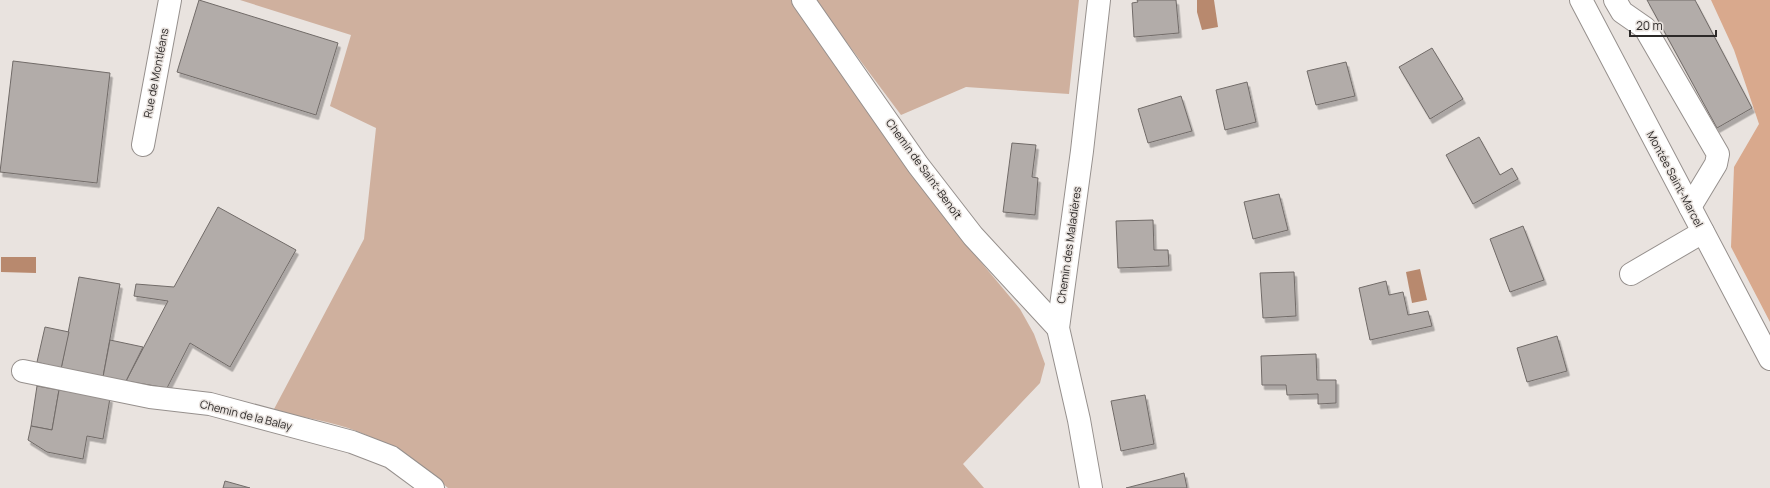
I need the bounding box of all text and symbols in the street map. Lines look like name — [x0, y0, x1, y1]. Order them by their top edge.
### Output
scale bar — [1630, 12, 1716, 38]
text: 20 m — [1636, 17, 1663, 34]
street label: Rue de Montléans — [139, 26, 172, 119]
street label: Chemin de Saint-Benoît — [883, 116, 966, 222]
street label: Montée Saint-Marcel — [1644, 128, 1707, 229]
street label: Chemin des Maladières — [1053, 185, 1084, 304]
street label: Chemin de la Balay — [199, 396, 294, 433]

